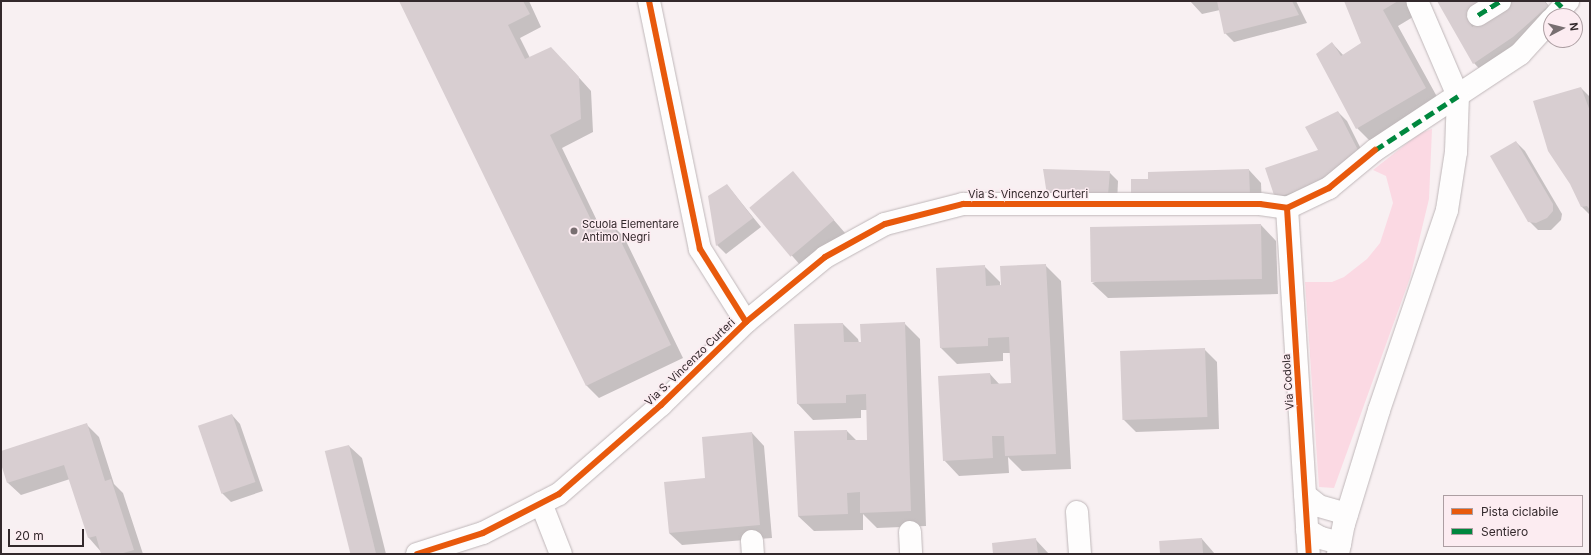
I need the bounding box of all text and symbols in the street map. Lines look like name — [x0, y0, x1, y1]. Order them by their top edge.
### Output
north arrow — [1543, 8, 1583, 48]
text: N — [1566, 22, 1581, 32]
street label: Via S. Vincenzo Curteri — [968, 187, 1088, 201]
place label: Scuola Elementare Antimo Negri — [582, 218, 679, 244]
marker: Scuola Elementare Antimo Negri — [569, 226, 579, 236]
street label: Via S. Vincenzo Curteri — [642, 316, 738, 408]
street label: Via Codola — [1279, 353, 1297, 411]
legend — [1443, 495, 1583, 547]
text: Pista ciclabile — [1481, 504, 1558, 519]
scale bar — [10, 521, 86, 547]
text: Sentiero — [1481, 524, 1528, 539]
text: 20 m — [15, 528, 44, 543]

